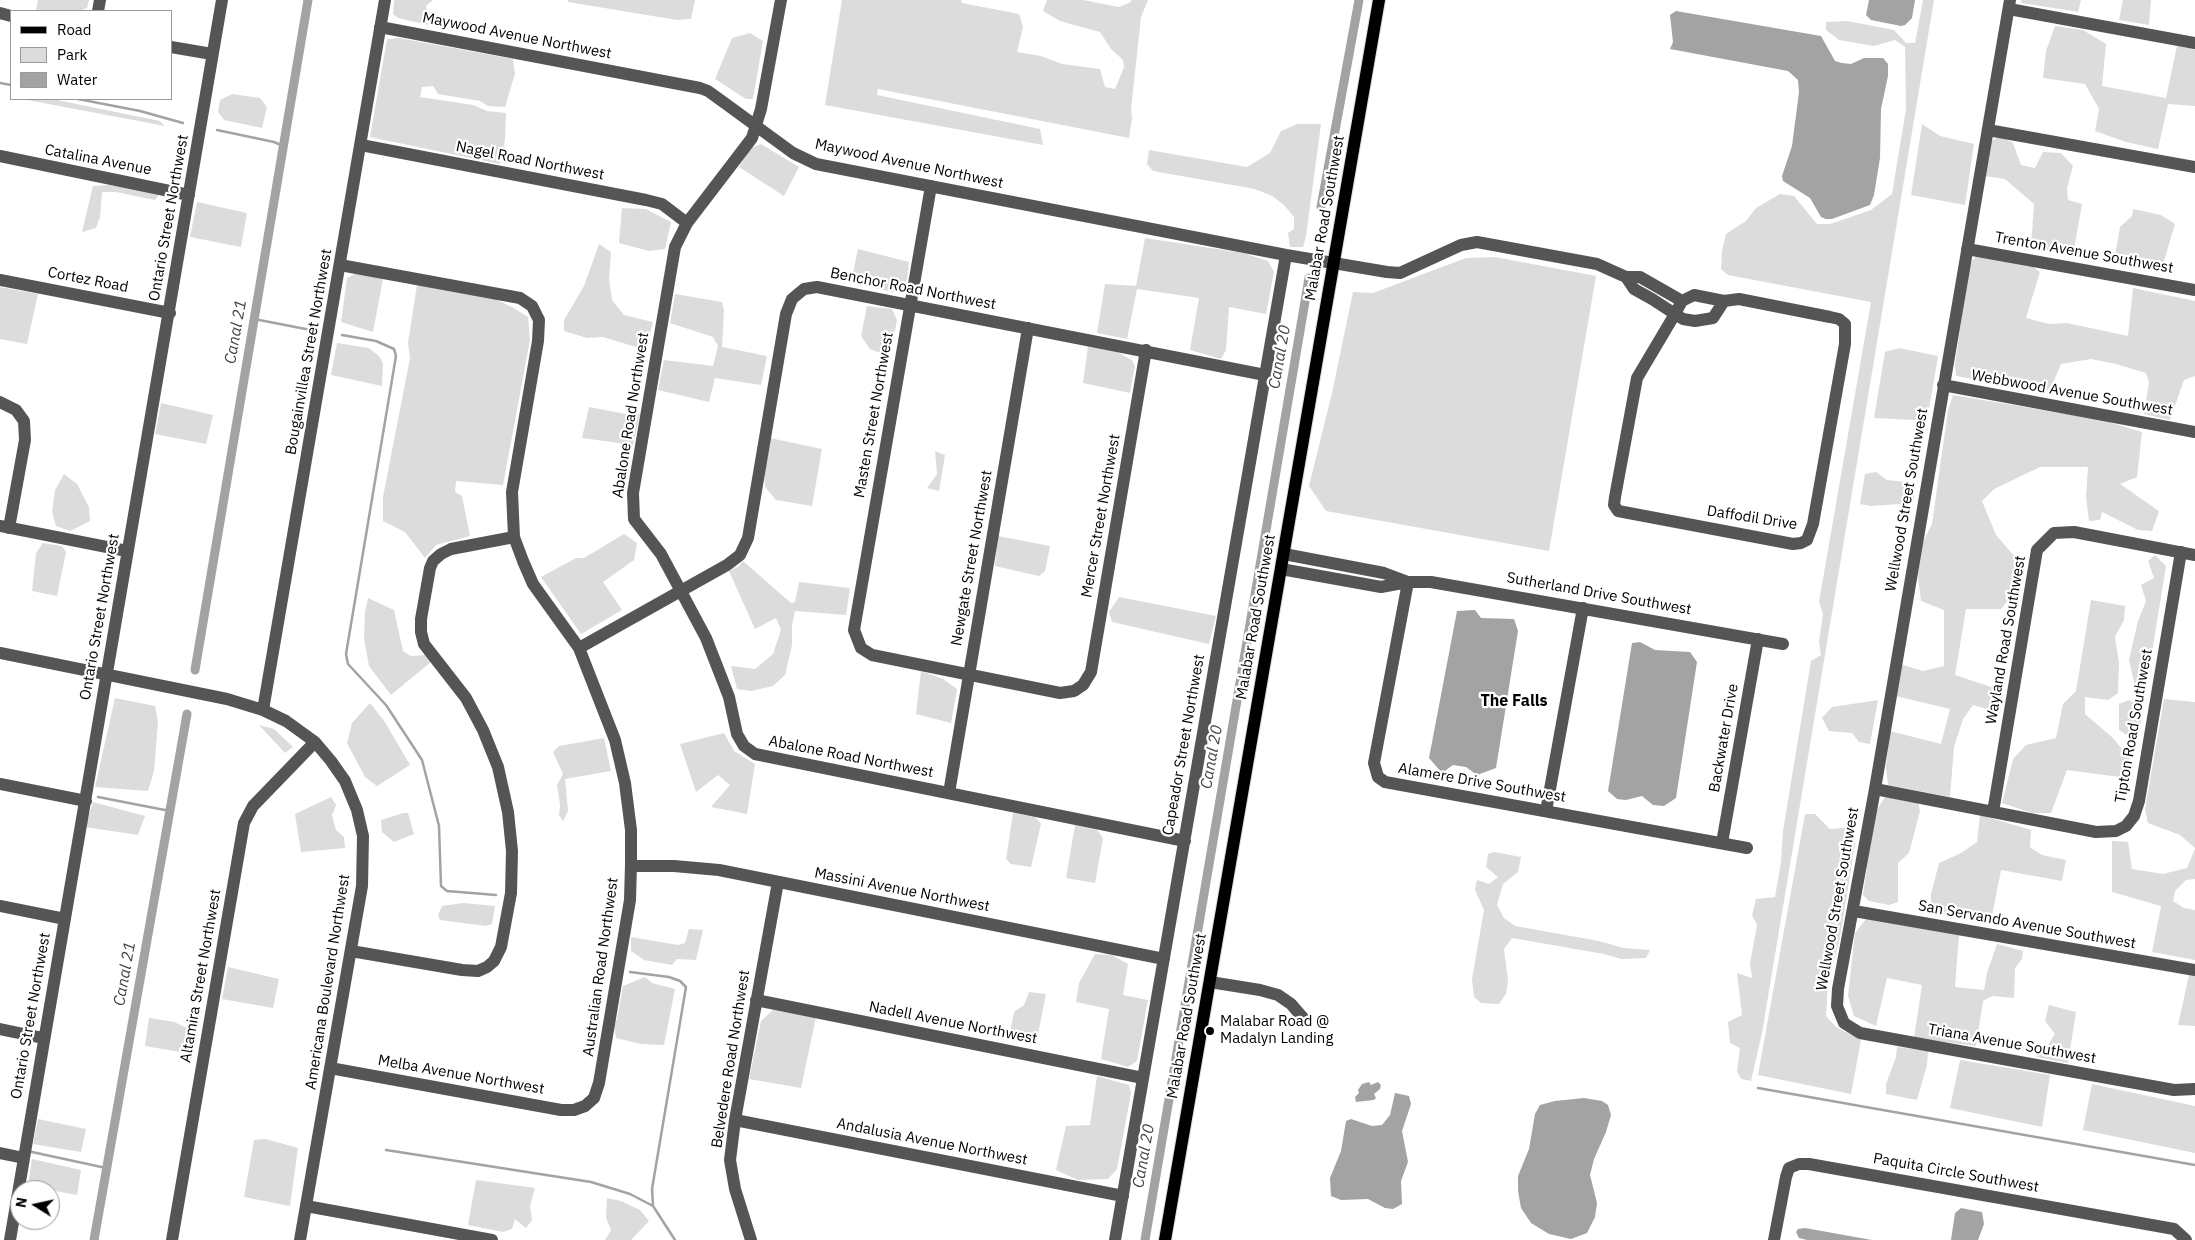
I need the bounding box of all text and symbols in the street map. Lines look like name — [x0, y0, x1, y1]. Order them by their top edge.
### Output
street label: Maywood Avenue Northwest — [421, 9, 613, 63]
legend — [10, 10, 172, 100]
text: Road — [57, 20, 92, 39]
text: Park — [57, 45, 87, 64]
text: Water — [57, 70, 97, 89]
street label: Ontario Street Northwest — [145, 133, 193, 303]
street label: Malabar Road Southwest — [1302, 134, 1348, 302]
street label: Maywood Avenue Northwest — [813, 135, 1005, 193]
street label: Nagel Road Northwest — [454, 138, 606, 184]
street label: Catalina Avenue — [43, 141, 153, 179]
street label: Trenton Avenue Southwest — [1993, 228, 2175, 278]
street label: Bougainvillea Street Northwest — [282, 248, 336, 456]
street label: Cortez Road — [46, 263, 130, 297]
street label: Benchor Road Northwest — [829, 264, 997, 314]
water label: Canal 21 — [221, 299, 251, 365]
water label: Canal 20 — [1265, 324, 1295, 390]
street label: Abalone Road Northwest — [609, 331, 653, 499]
street label: Masten Street Northwest — [851, 331, 897, 499]
street label: Webbwood Avenue Southwest — [1970, 366, 2174, 420]
street label: Wellwood Street Southwest — [1882, 407, 1932, 593]
street label: Mercer Street Northwest — [1078, 433, 1124, 599]
street label: Newgate Street Northwest — [948, 469, 996, 647]
street label: Daffodil Drive — [1706, 502, 1798, 534]
street label: Ontario Street Northwest — [76, 532, 124, 702]
street label: Malabar Road Southwest — [1233, 533, 1279, 701]
street label: Wayland Road Southwest — [1982, 554, 2030, 726]
street label: Sutherland Drive Southwest — [1505, 569, 1693, 619]
street label: Tipton Road Southwest — [2112, 648, 2156, 804]
street label: Capeador Street Northwest — [1159, 653, 1209, 837]
street label: Backwater Drive — [1706, 682, 1742, 794]
district label: The Falls — [1480, 691, 1548, 711]
water label: Canal 20 — [1197, 724, 1227, 790]
street label: Abalone Road Northwest — [767, 732, 935, 782]
street label: Alamere Drive Southwest — [1397, 759, 1567, 807]
street label: Wellwood Street Southwest — [1813, 806, 1863, 992]
street label: Massini Avenue Northwest — [813, 864, 991, 916]
street label: Americana Boulevard Northwest — [302, 873, 354, 1091]
street label: Australian Road Northwest — [580, 876, 622, 1058]
street label: Altamira Street Northwest — [177, 888, 225, 1064]
street label: San Servando Avenue Southwest — [1917, 897, 2137, 953]
street label: Ontario Street Northwest — [7, 931, 55, 1101]
street label: Malabar Road Southwest — [1164, 932, 1210, 1100]
water label: Canal 21 — [110, 941, 140, 1007]
street label: Belvedere Road Northwest — [708, 969, 754, 1149]
street label: Nadell Avenue Northwest — [867, 998, 1039, 1048]
place label: Malabar Road @ Madalyn Landing — [1220, 1013, 1333, 1048]
street label: Triana Avenue Southwest — [1927, 1020, 2097, 1068]
marker: Malabar Road @ Madalyn Landing — [1204, 1025, 1216, 1037]
street label: Melba Avenue Northwest — [376, 1051, 546, 1099]
street label: Andalusia Avenue Northwest — [835, 1115, 1029, 1169]
water label: Canal 20 — [1129, 1123, 1159, 1189]
street label: Paquita Circle Southwest — [1872, 1150, 2040, 1196]
north arrow — [10, 1180, 60, 1230]
text: N — [11, 1196, 31, 1209]

